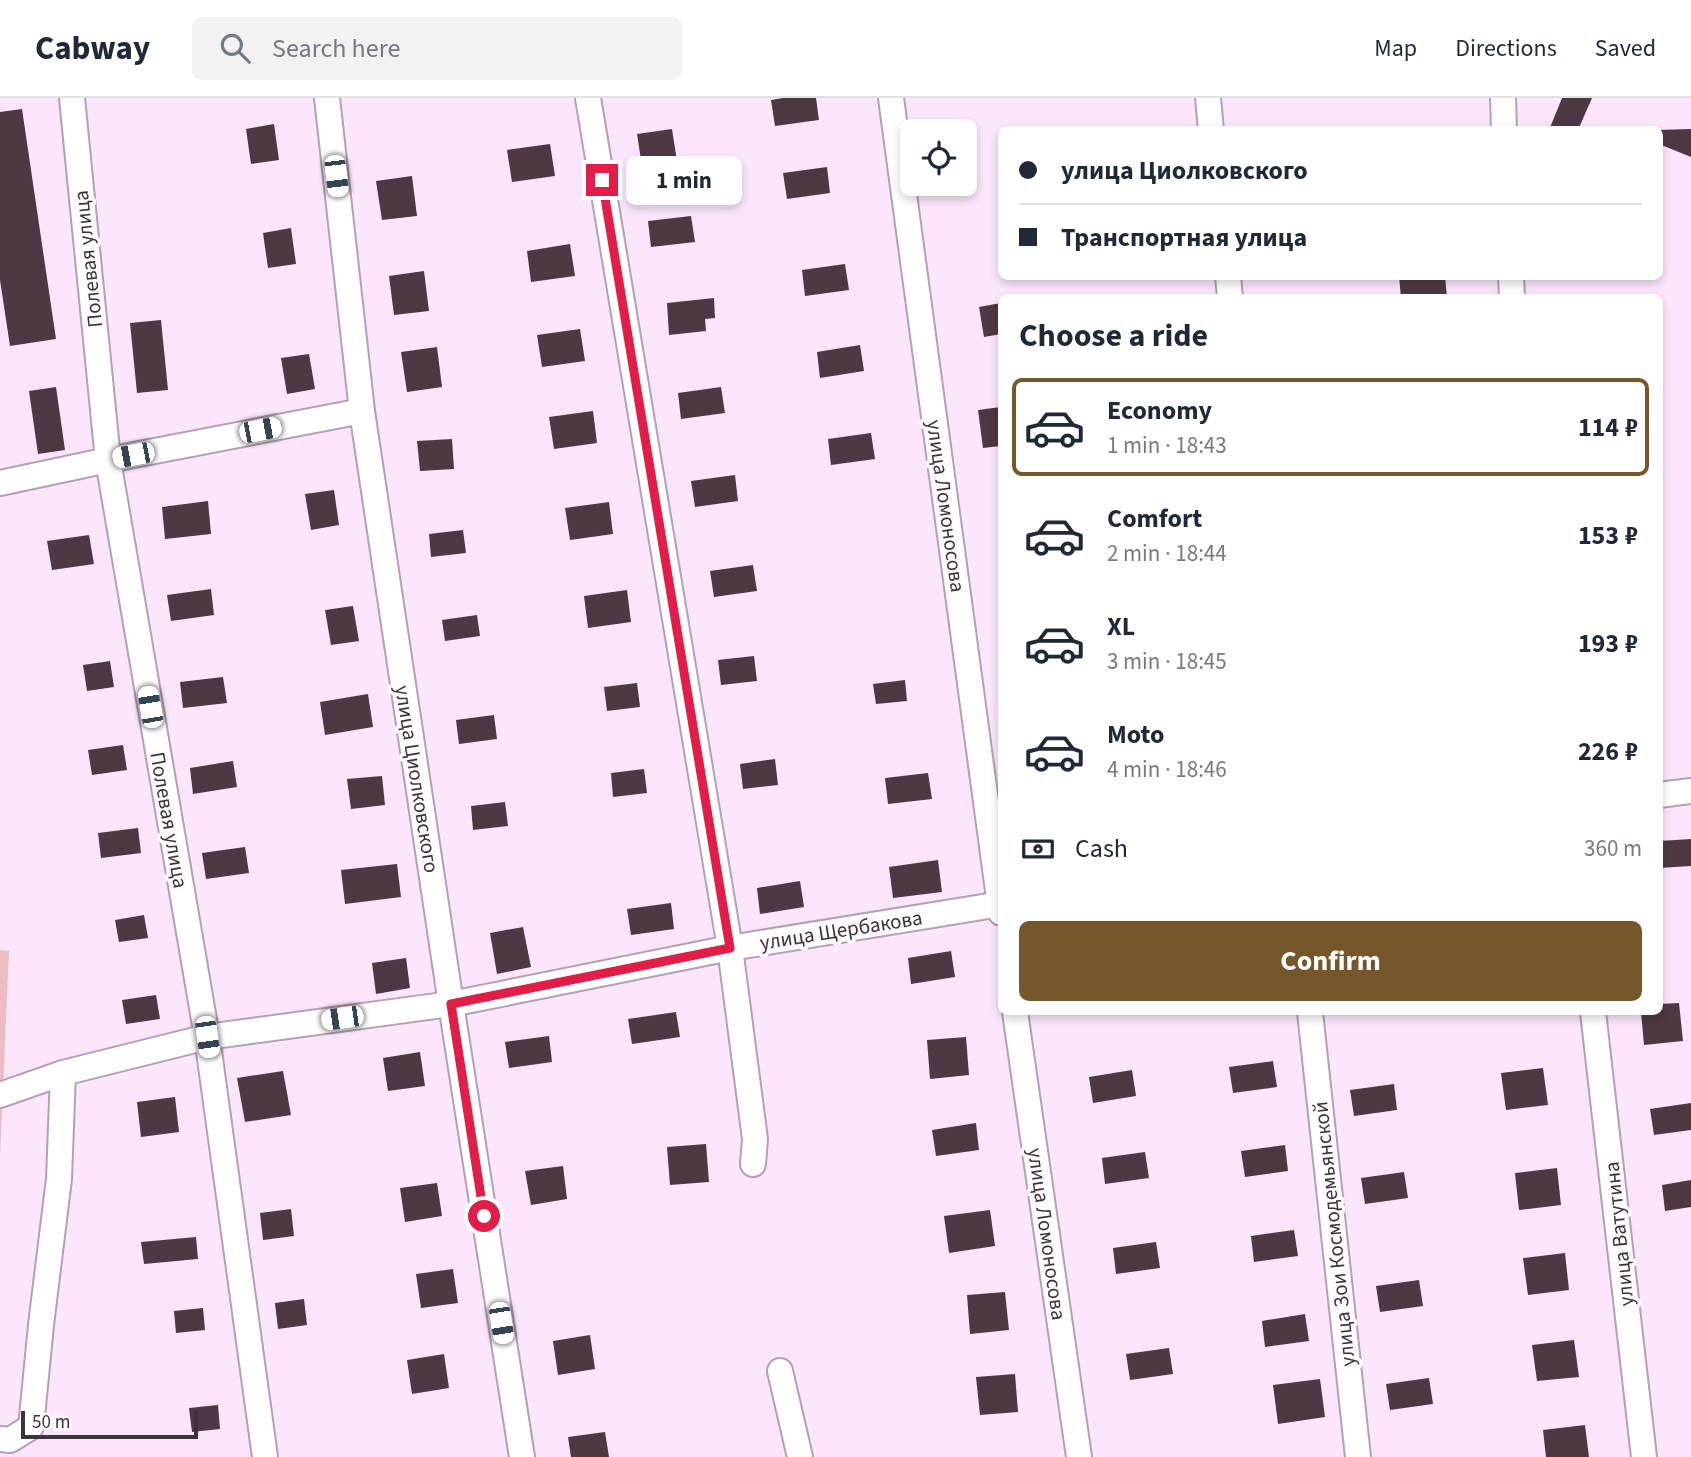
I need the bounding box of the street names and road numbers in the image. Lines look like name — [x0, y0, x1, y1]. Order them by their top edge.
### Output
street label: Полевая улица — [66, 189, 110, 329]
street label: улица Ломоносова — [919, 418, 973, 594]
street label: улица Циолковского — [387, 683, 447, 875]
street label: Полевая улица — [142, 750, 196, 890]
street label: улица Щербакова — [757, 902, 925, 958]
street label: улица Зои Космодемьянской — [1305, 1100, 1363, 1368]
street label: улица Ломоносова — [1020, 1146, 1074, 1322]
street label: улица Ватутина — [1596, 1160, 1642, 1308]

